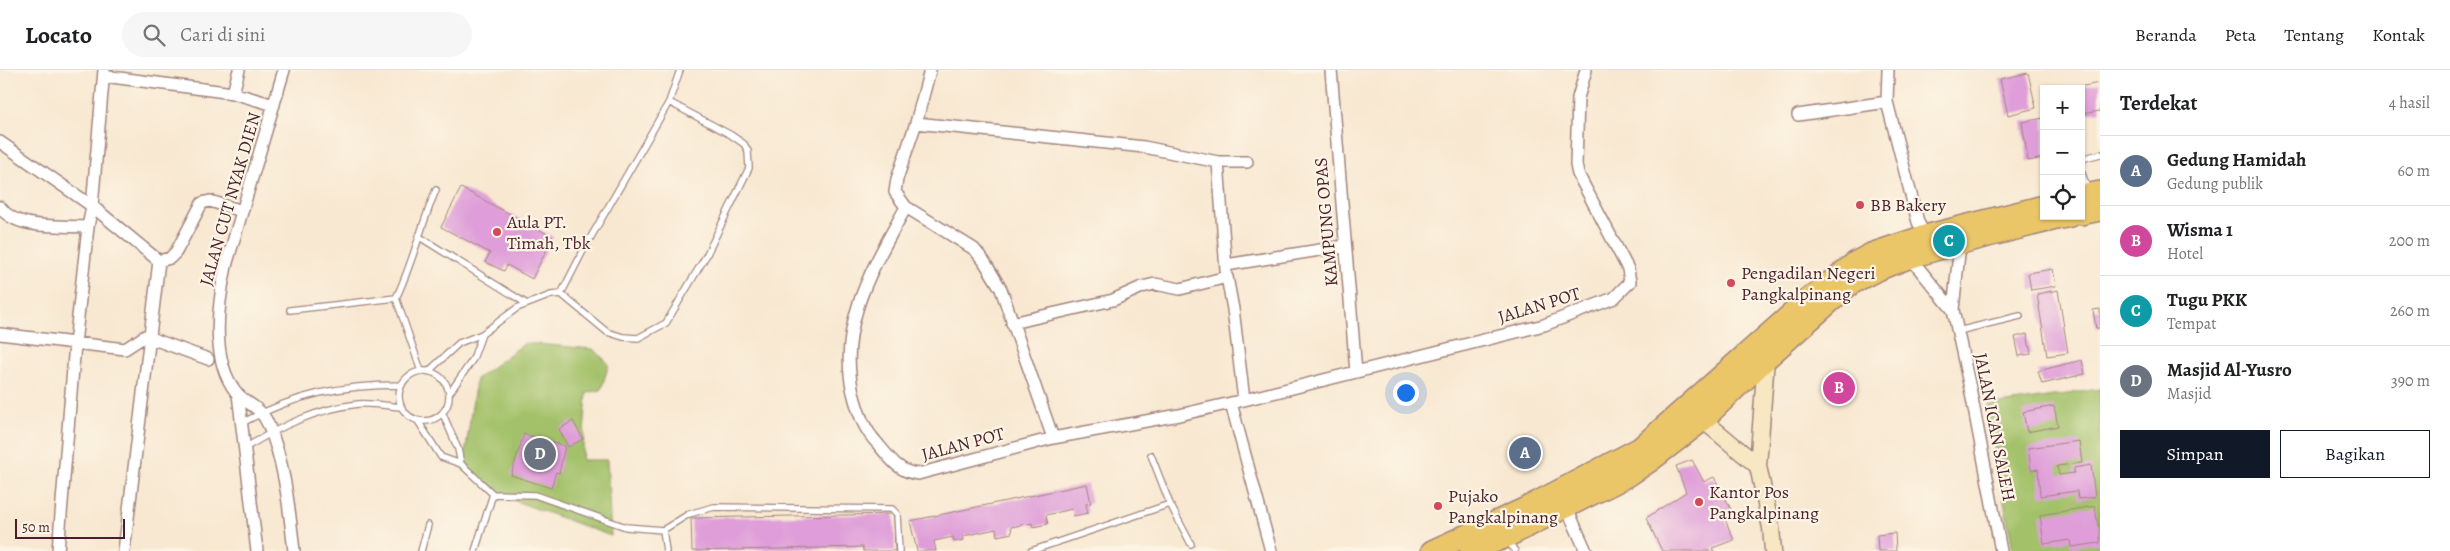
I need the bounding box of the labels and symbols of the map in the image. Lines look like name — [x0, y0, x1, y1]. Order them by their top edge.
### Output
street label: JALAN CUT NYAK DIEN — [194, 109, 266, 289]
street label: KAMPUNG OPAS — [1308, 156, 1344, 288]
place label: BB Bakery — [1870, 193, 1947, 217]
marker: BB Bakery — [1854, 199, 1866, 211]
place label: Aula PT. Timah, Tbk — [506, 210, 591, 255]
pin: C — [1933, 222, 1965, 260]
marker: Aula PT. Timah, Tbk — [491, 226, 503, 238]
place label: Pengadilan Negeri Pangkalpinang — [1741, 261, 1876, 306]
marker: Pengadilan Negeri Pangkalpinang — [1725, 277, 1737, 289]
street label: JALAN POT — [1495, 281, 1583, 329]
street label: JALAN ICAN SALEH — [1969, 351, 2021, 503]
pin: B — [1823, 369, 1855, 407]
your location — [1393, 380, 1419, 406]
street label: JALAN POT — [919, 421, 1007, 467]
pin: A — [1509, 434, 1541, 472]
pin: D — [524, 435, 556, 473]
place label: Kantor Pos Pangkalpinang — [1709, 480, 1819, 525]
place label: Pujako Pangkalpinang — [1448, 484, 1558, 529]
marker: Kantor Pos Pangkalpinang — [1693, 496, 1705, 508]
marker: Pujako Pangkalpinang — [1432, 500, 1444, 512]
scale bar — [15, 516, 125, 539]

